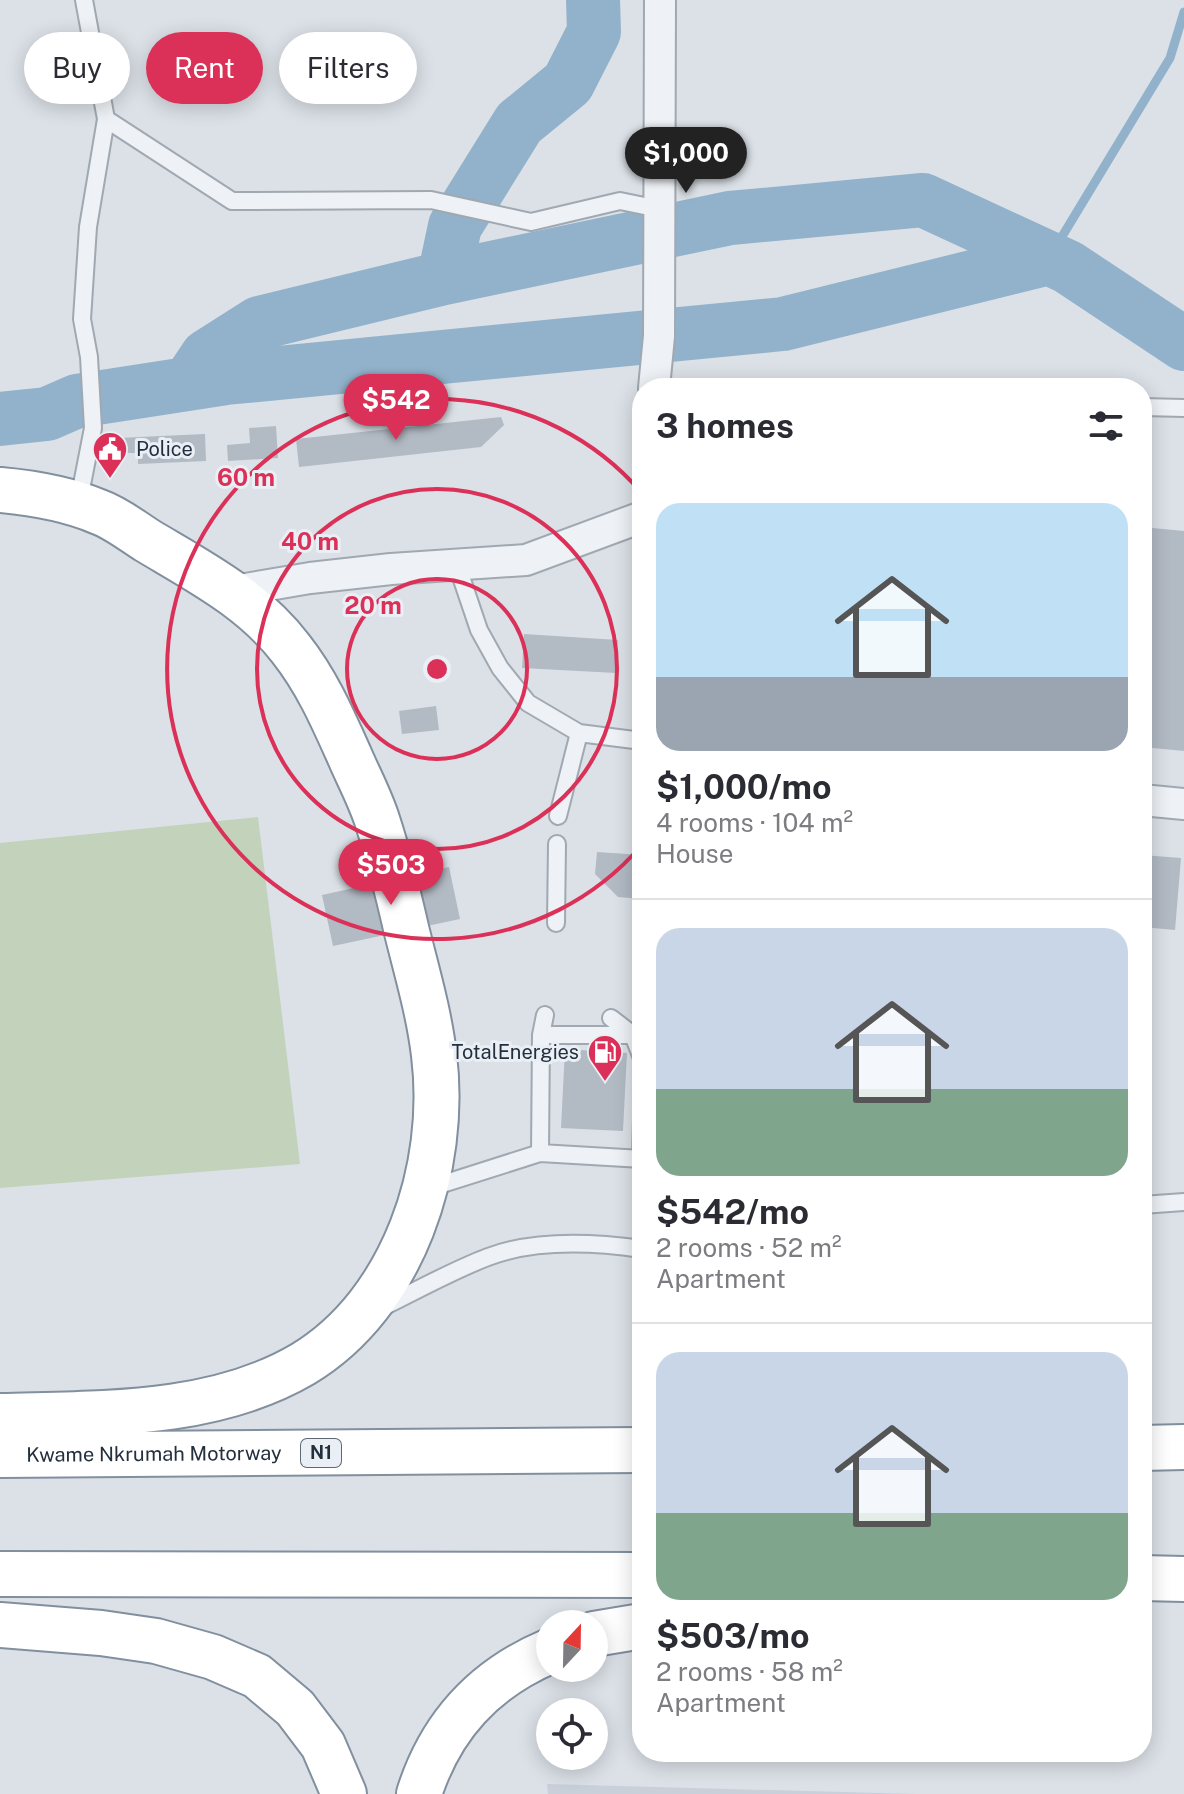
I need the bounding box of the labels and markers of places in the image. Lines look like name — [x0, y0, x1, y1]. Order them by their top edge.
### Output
pin: $1,000 — [621, 127, 751, 195]
pin: $542 — [349, 374, 443, 442]
public building icon: Police — [91, 430, 129, 480]
place label: Police — [136, 437, 193, 461]
centre of rings — [423, 655, 451, 683]
pin: $503 — [344, 839, 438, 907]
fuel station icon: TotalEnergies — [586, 1033, 624, 1083]
place label: TotalEnergies — [452, 1040, 579, 1064]

